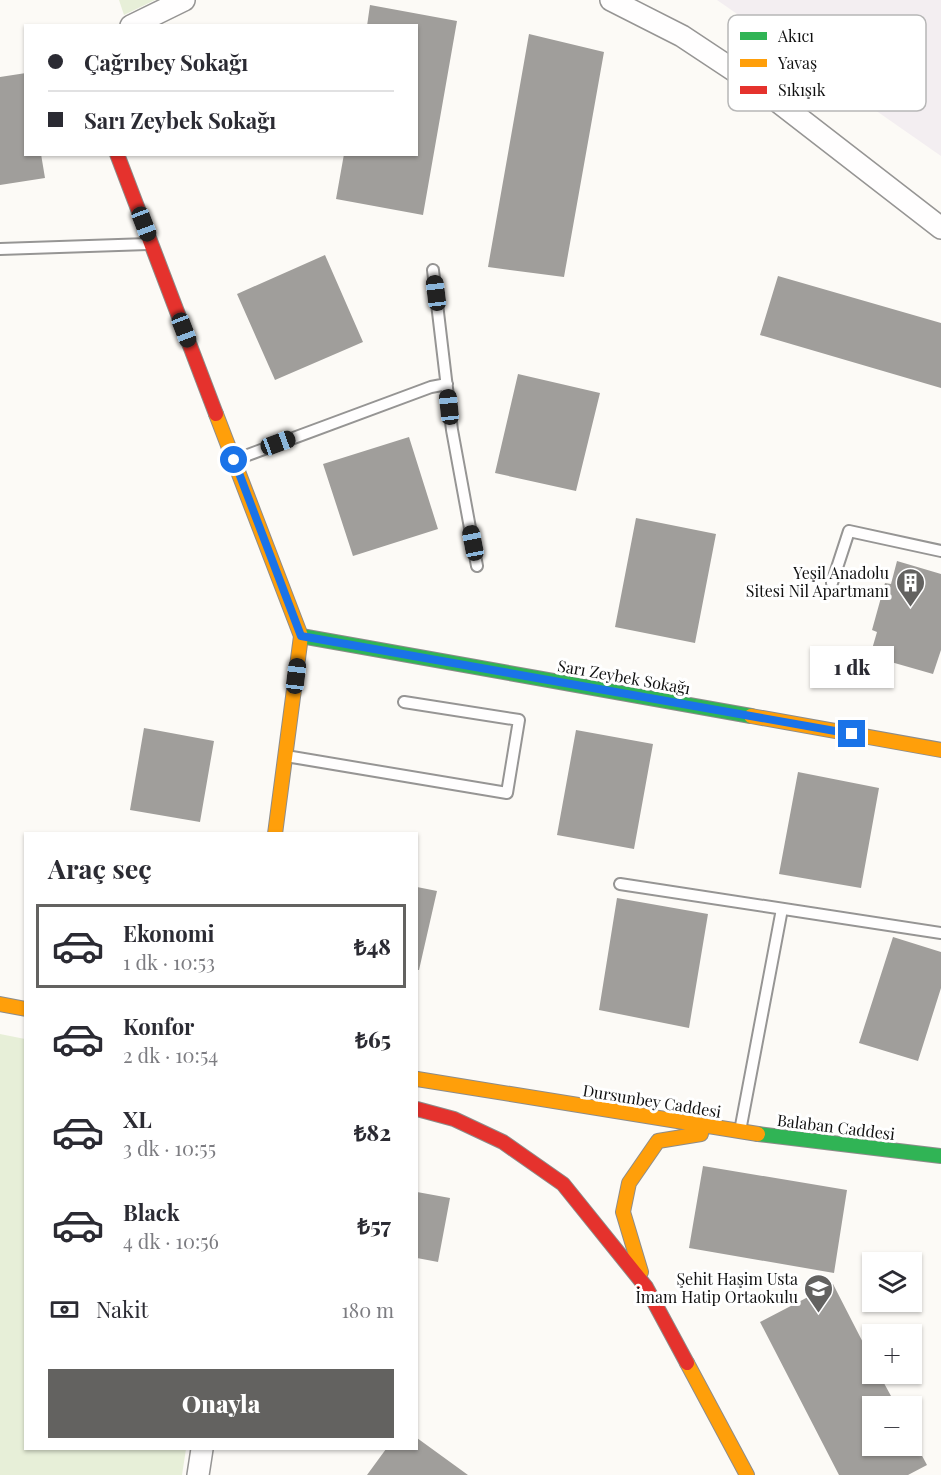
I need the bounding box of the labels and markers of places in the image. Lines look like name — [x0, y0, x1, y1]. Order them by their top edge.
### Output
place label: Yeşil Anadolu Sitesi Nil Apartmanı — [746, 562, 889, 601]
building icon: Yeşil Anadolu Sitesi Nil Apartmanı — [894, 566, 926, 608]
place label: Şehit Haşim Usta İmam Hatip Ortaokulu — [635, 1268, 798, 1307]
school or university icon: Şehit Haşim Usta İmam Hatip Ortaokulu — [803, 1272, 835, 1314]

